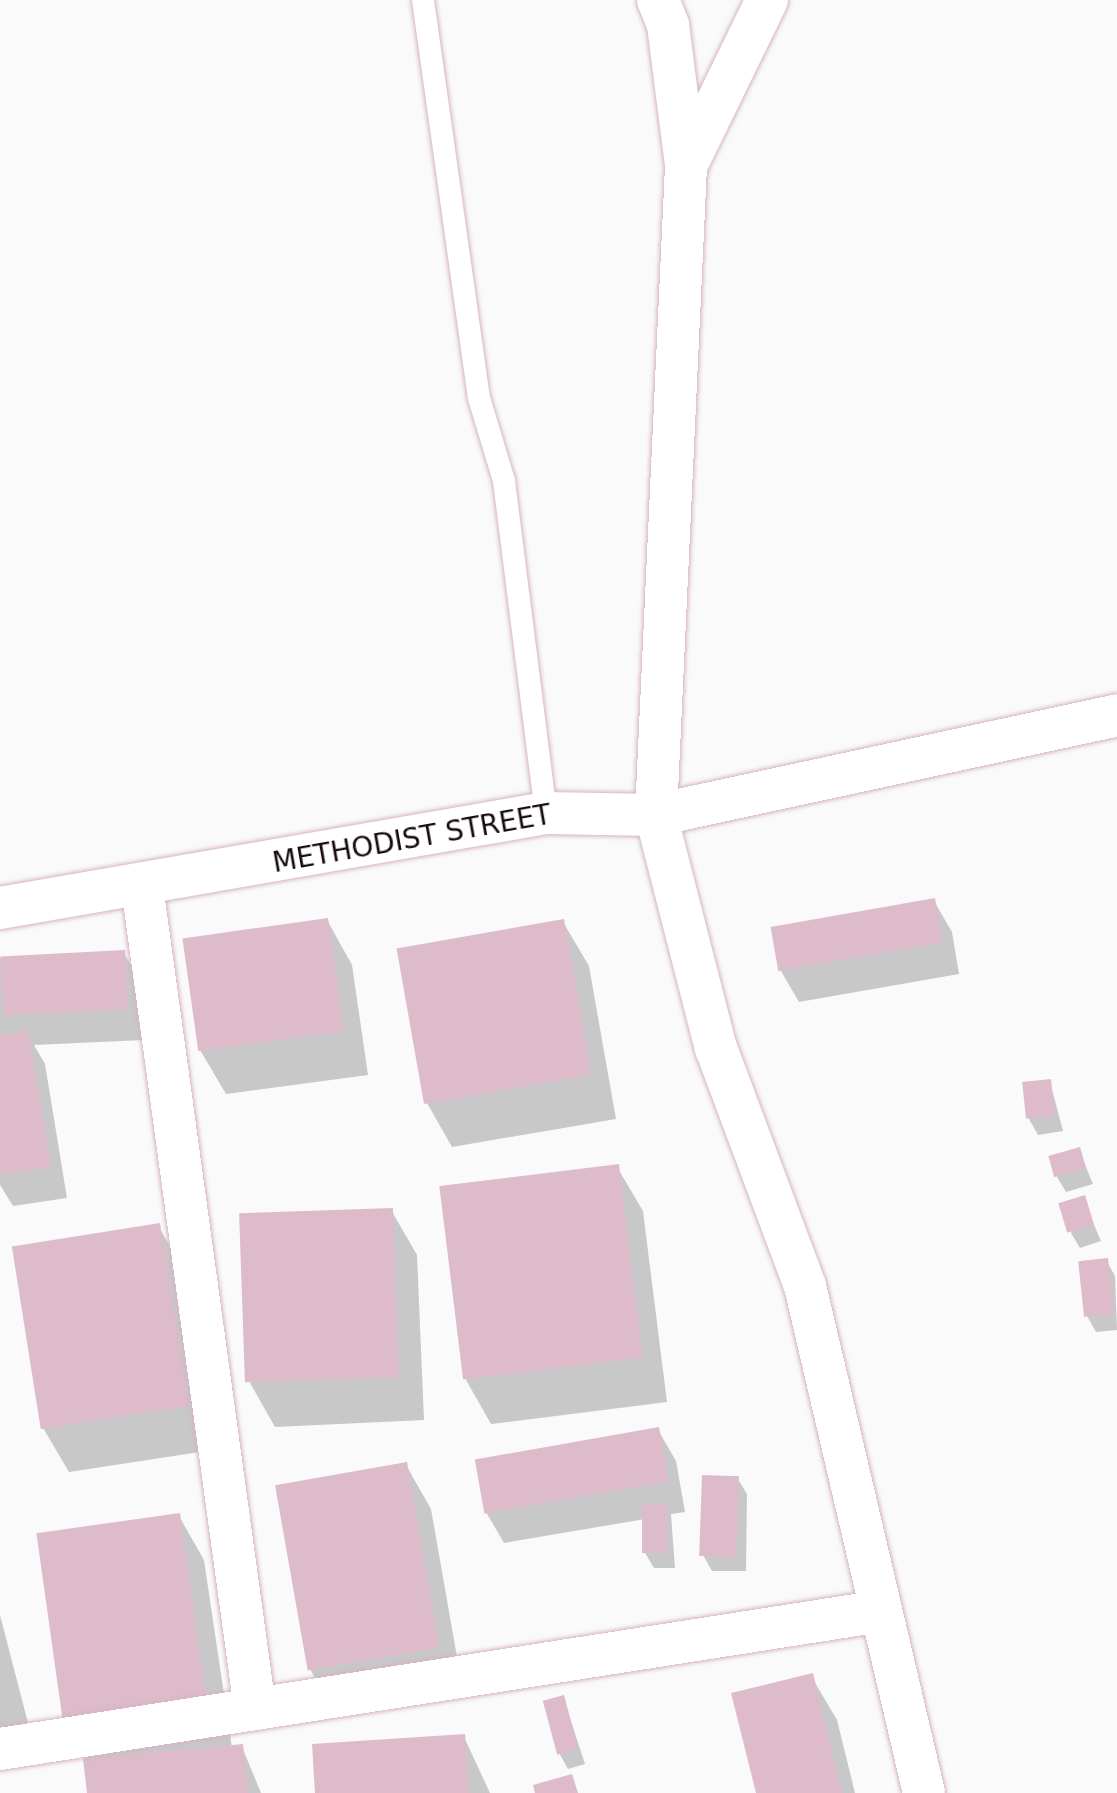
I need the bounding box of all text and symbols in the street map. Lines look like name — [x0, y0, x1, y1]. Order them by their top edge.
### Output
street label: METHODIST STREET — [270, 798, 554, 880]

